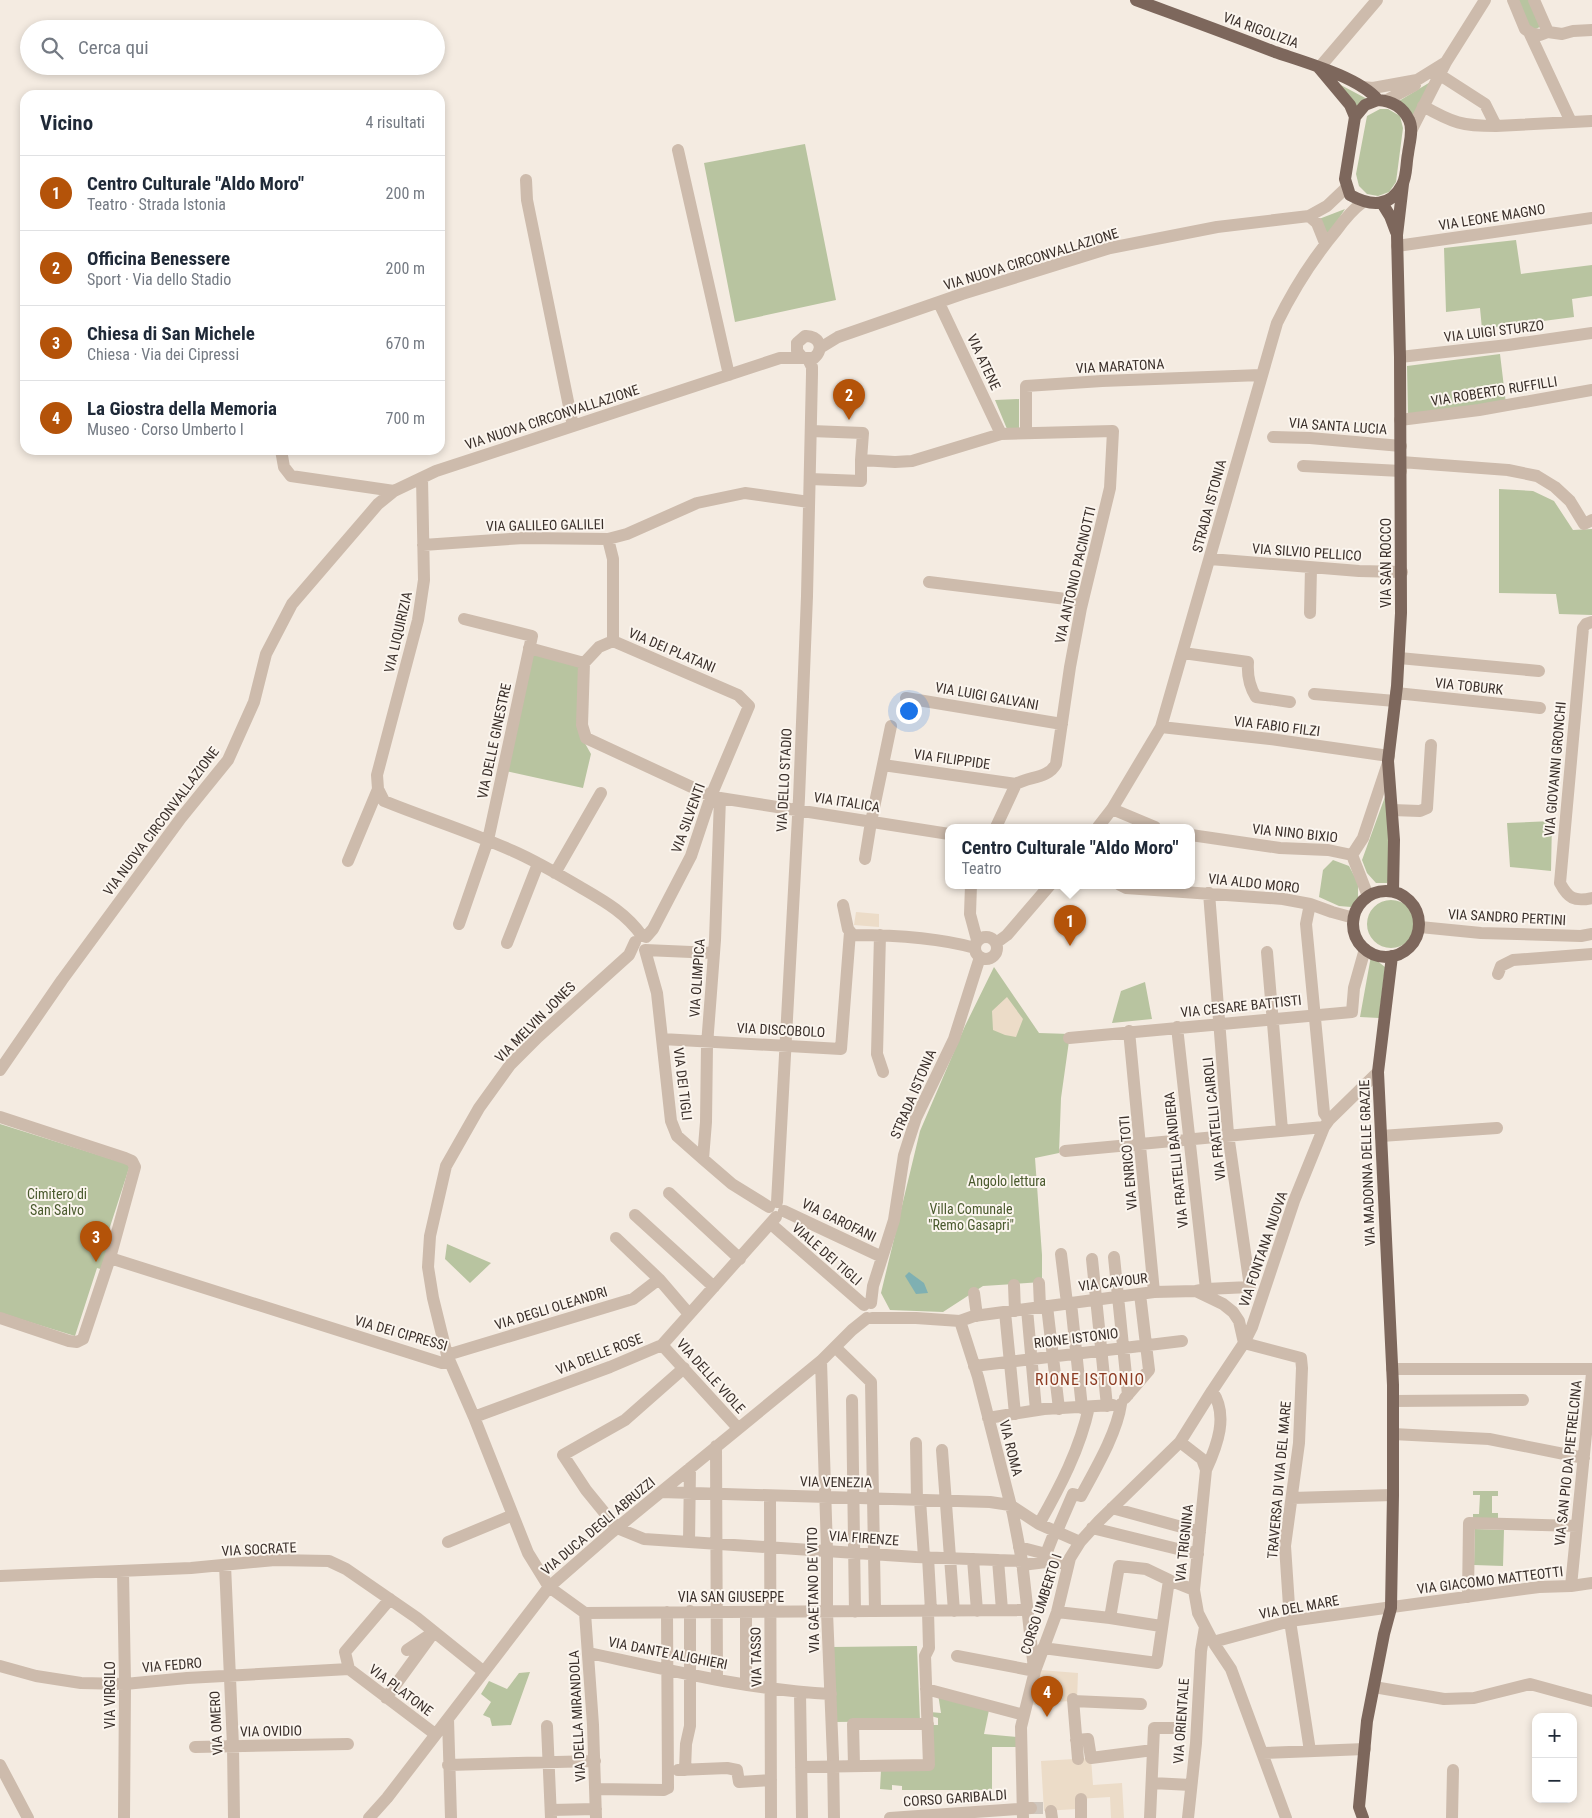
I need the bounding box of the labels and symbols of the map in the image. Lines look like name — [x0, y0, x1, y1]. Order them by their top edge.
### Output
street label: VIA RIGOLIZIA — [1221, 9, 1301, 51]
street label: VIA LEONE MAGNO — [1438, 201, 1546, 233]
street label: VIA NUOVA CIRCONVALLAZIONE — [942, 225, 1120, 293]
street label: VIA LUIGI STURZO — [1443, 317, 1545, 345]
street label: VIA ATENE — [964, 332, 1004, 393]
street label: VIA MARATONA — [1075, 356, 1165, 376]
street label: VIA ROBERTO RUFFILLI — [1430, 373, 1558, 409]
pin: 2 — [833, 379, 865, 420]
street label: VIA NUOVA CIRCONVALLAZIONE — [463, 381, 641, 453]
street label: VIA SANTA LUCIA — [1288, 415, 1388, 437]
street label: STRADA ISTONIA — [1189, 458, 1229, 554]
street label: VIA ANTONIO PACINOTTI — [1051, 505, 1099, 645]
street label: VIA GALILEO GALILEI — [486, 516, 604, 534]
street label: VIA SAN ROCCO — [1378, 518, 1394, 608]
street label: VIA SILVIO PELLICO — [1252, 540, 1362, 564]
street label: VIA LIQUIRIZIA — [381, 590, 415, 674]
street label: VIA DEI PLATANI — [626, 624, 718, 676]
street label: VIA TOBURK — [1434, 674, 1504, 698]
street label: VIA LUIGI GALVANI — [934, 679, 1040, 713]
street label: VIA DELLE GINESTRE — [474, 682, 514, 800]
your location — [896, 698, 922, 724]
street label: VIA GIOVANNI GRONCHI — [1541, 701, 1569, 837]
street label: VIA FABIO FILZI — [1233, 713, 1321, 739]
street label: VIA DELLO STADIO — [773, 728, 795, 832]
street label: VIA NUOVA CIRCONVALLAZIONE — [100, 744, 222, 898]
street label: VIA FILIPPIDE — [913, 746, 991, 772]
street label: VIA SILVENTI — [668, 781, 708, 855]
street label: VIA ITALICA — [813, 789, 881, 815]
street label: VIA NINO BIXIO — [1251, 821, 1339, 845]
street label: VIA ALDO MORO — [1207, 870, 1301, 896]
pin: 1 — [1054, 905, 1086, 946]
street label: VIA SANDRO PERTINI — [1447, 906, 1567, 928]
street label: VIA OLIMPICA — [686, 938, 708, 1018]
street label: VIA MELVIN JONES — [491, 978, 579, 1066]
street label: VIA CESARE BATTISTI — [1180, 992, 1302, 1020]
street label: VIA DISCOBOLO — [736, 1020, 826, 1040]
street label: VIA DEI TIGLI — [671, 1047, 695, 1121]
street label: STRADA ISTONIA — [887, 1047, 939, 1141]
street label: VIA FRATELLI CAIROLI — [1200, 1057, 1228, 1181]
street label: VIA MADONNA DELLE GRAZIE — [1356, 1079, 1378, 1247]
street label: VIA FRATELLI BANDIERA — [1161, 1091, 1191, 1229]
street label: VIA ENRICO TOTI — [1116, 1115, 1140, 1211]
park label: Angolo lettura — [968, 1173, 1046, 1189]
park label: Cimitero di San Salvo — [27, 1186, 87, 1218]
street label: VIA FONTANA NUOVA — [1236, 1189, 1290, 1309]
street label: VIA GAROFANI — [799, 1195, 879, 1245]
park label: Villa Comunale "Remo Gasapri" — [928, 1201, 1014, 1233]
street label: VIALE DEI TIGLI — [789, 1219, 865, 1289]
pin: 3 — [80, 1221, 112, 1262]
street label: VIA CAVOUR — [1077, 1270, 1149, 1294]
street label: VIA DEGLI OLEANDRI — [493, 1283, 609, 1333]
street label: VIA DEI CIPRESSI — [353, 1312, 449, 1354]
street label: RIONE ISTONIO — [1033, 1325, 1119, 1351]
street label: VIA DELLE ROSE — [554, 1330, 645, 1378]
street label: VIA DELLE VIOLE — [673, 1336, 749, 1417]
district label: RIONE ISTONIO — [1035, 1370, 1145, 1389]
street label: VIA SAN PIO DA PIETRELCINA — [1551, 1379, 1585, 1547]
street label: TRAVERSA DI VIA DEL MARE — [1264, 1400, 1294, 1560]
street label: VIA ROMA — [996, 1418, 1026, 1478]
street label: VIA VENEZIA — [800, 1473, 872, 1491]
street label: VIA DUCA DEGLI ABRUZZI — [538, 1474, 658, 1578]
street label: VIA TRIGNINA — [1172, 1503, 1196, 1583]
street label: VIA GAETANO DE VITO — [804, 1527, 822, 1653]
street label: VIA FIRENZE — [828, 1528, 900, 1548]
street label: VIA SOCRATE — [221, 1539, 297, 1559]
street label: CORSO UMBERTO I — [1017, 1552, 1065, 1656]
street label: VIA GIACOMO MATTEOTTI — [1416, 1563, 1564, 1597]
street label: VIA SAN GIUSEPPE — [678, 1589, 784, 1605]
street label: VIA DEL MARE — [1258, 1592, 1340, 1622]
street label: VIA TASSO — [747, 1627, 765, 1687]
street label: VIA DANTE ALIGHIERI — [607, 1634, 729, 1672]
street label: VIA DELLA MIRANDOLA — [566, 1650, 588, 1782]
street label: VIA FEDRO — [141, 1654, 203, 1676]
street label: VIA VIRGILO — [102, 1661, 118, 1729]
street label: VIA PLATONE — [366, 1661, 436, 1719]
pin: 4 — [1031, 1676, 1063, 1717]
street label: VIA ORIENTALE — [1170, 1678, 1192, 1764]
street label: VIA OMERO — [206, 1690, 226, 1756]
street label: VIA OVIDIO — [240, 1722, 302, 1740]
street label: CORSO GARIBALDI — [903, 1786, 1007, 1810]

